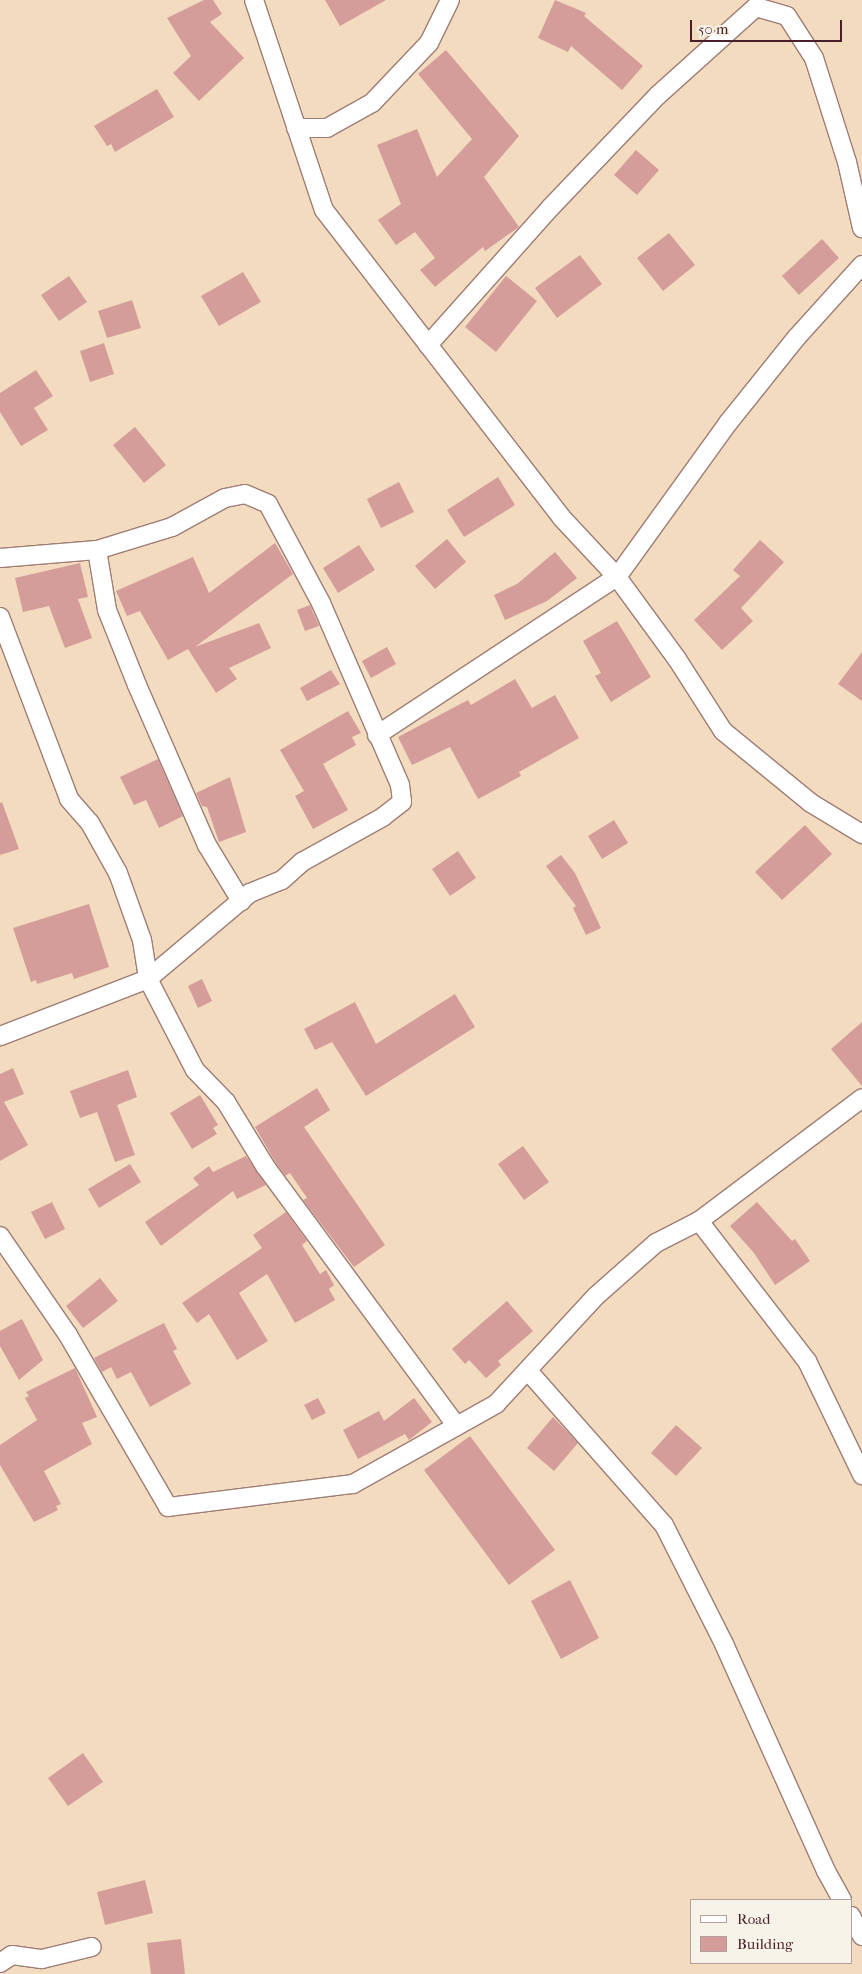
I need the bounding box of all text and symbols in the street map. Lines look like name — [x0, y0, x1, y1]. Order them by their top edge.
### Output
scale bar — [692, 10, 844, 42]
text: 50 m — [698, 20, 728, 38]
legend — [690, 1899, 852, 1964]
text: Road — [737, 1910, 770, 1928]
text: Building — [737, 1935, 793, 1953]

